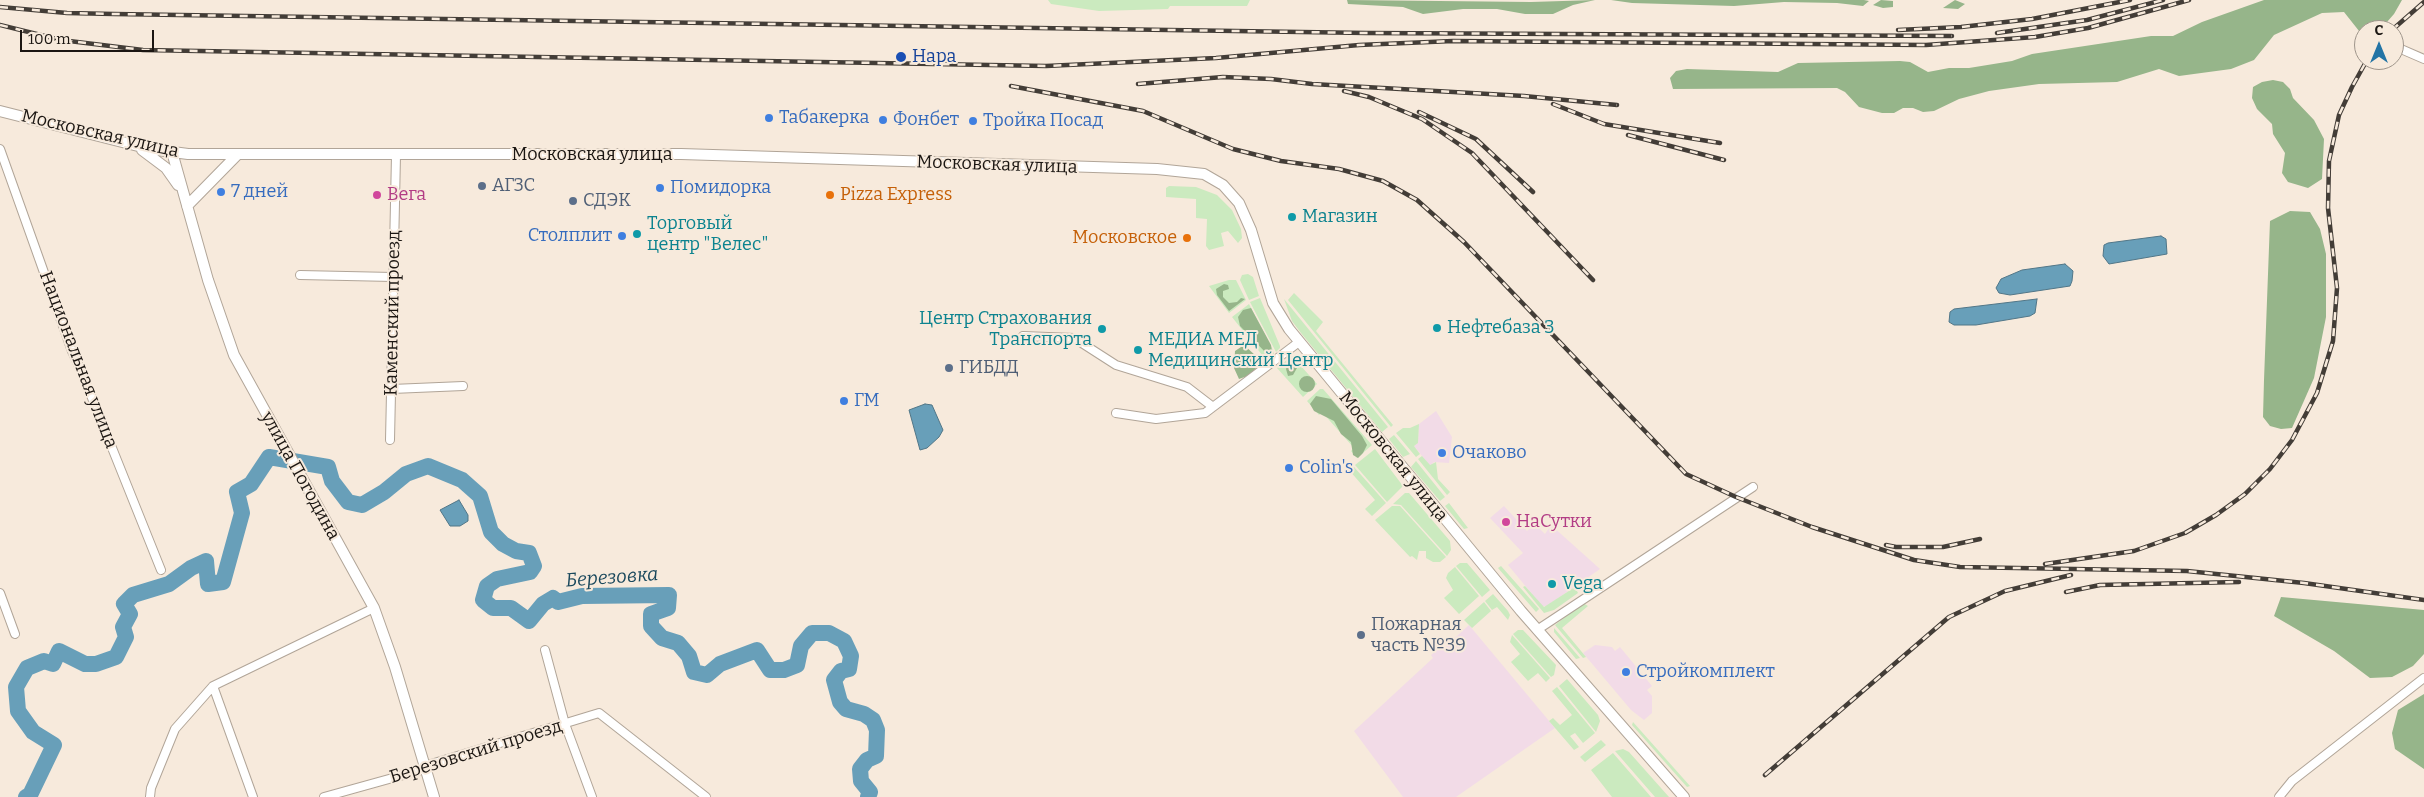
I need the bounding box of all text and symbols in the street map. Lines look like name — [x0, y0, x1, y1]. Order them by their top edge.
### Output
scale bar — [22, 20, 156, 52]
north arrow — [2354, 20, 2404, 70]
text: С — [2375, 22, 2383, 39]
text: 100 m — [28, 30, 71, 48]
place label: Нара — [912, 46, 956, 68]
marker: Нара — [894, 50, 908, 64]
street label: Московская улица — [19, 105, 181, 163]
place label: Табакерка — [779, 107, 869, 129]
place label: Фонбет — [893, 109, 959, 131]
place label: Тройка Посад — [983, 110, 1103, 132]
marker: Табакерка — [763, 112, 775, 124]
marker: Фонбет — [877, 114, 889, 126]
marker: Тройка Посад — [967, 115, 979, 127]
street label: Московская улица — [511, 144, 673, 166]
street label: Московская улица — [916, 151, 1078, 179]
place label: АГЗС — [492, 175, 535, 197]
place label: Помидорка — [670, 177, 771, 199]
marker: АГЗС — [476, 180, 488, 192]
place label: 7 дней — [231, 181, 288, 203]
marker: Помидорка — [654, 182, 666, 194]
place label: Вега — [387, 184, 426, 206]
place label: Pizza Express — [840, 184, 952, 206]
marker: 7 дней — [215, 186, 227, 198]
marker: Вега — [371, 189, 383, 201]
marker: Pizza Express — [824, 189, 836, 201]
place label: СДЭК — [583, 190, 631, 212]
marker: СДЭК — [567, 195, 579, 207]
place label: Магазин — [1302, 206, 1378, 228]
marker: Магазин — [1286, 211, 1298, 223]
place label: Торговый центр "Велес" — [647, 213, 768, 255]
place label: Столплит — [528, 225, 612, 247]
place label: Московское — [1072, 227, 1177, 249]
marker: Торговый центр "Велес" — [631, 228, 643, 240]
street label: Каменский проезд — [381, 230, 405, 396]
marker: Столплит — [616, 230, 628, 242]
marker: Московское — [1181, 232, 1193, 244]
street label: Национальная улица — [34, 268, 122, 452]
place label: Центр Страхования Транспорта — [919, 308, 1092, 350]
place label: Нефтебаза 3 — [1447, 317, 1555, 339]
marker: Нефтебаза 3 — [1431, 322, 1443, 334]
marker: Центр Страхования Транспорта — [1096, 323, 1108, 335]
place label: МЕДИА МЕД Медицинский Центр — [1148, 329, 1334, 372]
marker: МЕДИА МЕД Медицинский Центр — [1132, 344, 1144, 356]
place label: ГИБДД — [959, 357, 1019, 379]
marker: ГИБДД — [943, 362, 955, 374]
street label: Московская улица — [1334, 388, 1452, 526]
place label: ГМ — [854, 390, 880, 412]
marker: ГМ — [838, 395, 850, 407]
street label: улица Погодина — [256, 408, 344, 544]
place label: Очаково — [1452, 442, 1527, 464]
marker: Очаково — [1436, 447, 1448, 459]
place label: Colin's — [1299, 457, 1353, 479]
marker: Colin's — [1283, 462, 1295, 474]
place label: НаСутки — [1516, 511, 1592, 533]
marker: НаСутки — [1500, 516, 1512, 528]
water label: Березовка — [565, 563, 659, 593]
place label: Vega — [1562, 573, 1603, 595]
marker: Vega — [1546, 578, 1558, 590]
place label: Пожарная часть №39 — [1371, 614, 1466, 656]
marker: Пожарная часть №39 — [1355, 629, 1367, 641]
place label: Стройкомплект — [1636, 661, 1775, 683]
marker: Стройкомплект — [1620, 666, 1632, 678]
street label: Березовский проезд — [387, 715, 565, 789]

